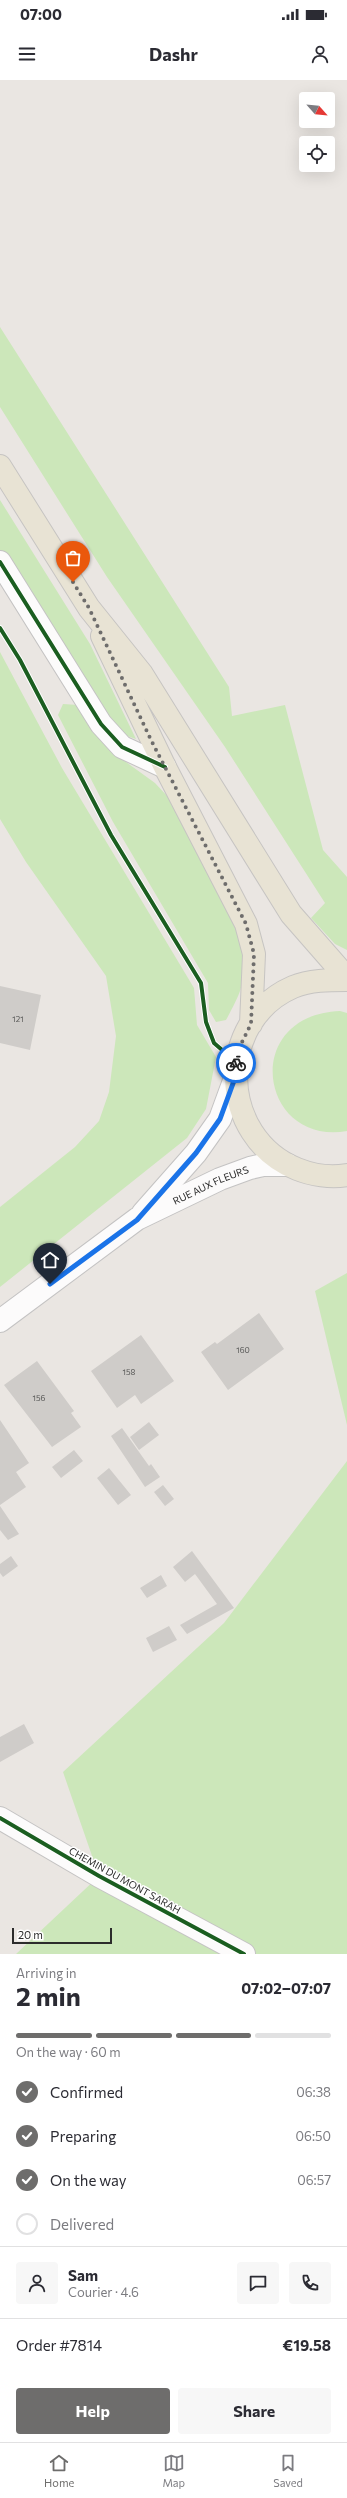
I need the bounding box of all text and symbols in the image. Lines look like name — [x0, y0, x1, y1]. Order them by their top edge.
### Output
text: 07:00 — [20, 5, 62, 23]
icon: menu — [16, 43, 38, 65]
text: Dashr — [149, 43, 198, 65]
icon: person — [309, 43, 331, 65]
north arrow — [299, 92, 335, 128]
map controls — [299, 92, 335, 172]
button: locate — [299, 136, 335, 172]
pin — [56, 541, 90, 582]
icon: bag — [62, 547, 84, 569]
house number: 121 — [12, 1014, 24, 1024]
courier — [216, 1043, 256, 1083]
icon: bike — [225, 1052, 247, 1074]
street label: RUE AUX FLEURS — [171, 1163, 250, 1207]
pin — [33, 1243, 67, 1284]
icon: home — [39, 1249, 61, 1271]
house number: 160 — [236, 1345, 250, 1355]
house number: 158 — [123, 1367, 136, 1377]
house number: 156 — [33, 1393, 46, 1403]
street label: CHEMIN DU MONT SARAH — [67, 1844, 183, 1916]
scale bar — [12, 1926, 112, 1945]
text: 20 m — [18, 1928, 43, 1941]
text: Arriving in — [16, 1965, 76, 1981]
text: 07:02–07:07 — [241, 1979, 331, 1997]
text: 2 min — [16, 1980, 81, 2011]
text: On the way · 60 m — [16, 2044, 121, 2060]
icon: check — [16, 2081, 38, 2103]
text: Confirmed — [50, 2083, 123, 2101]
text: 06:38 — [296, 2084, 331, 2100]
icon: check — [16, 2125, 38, 2147]
text: Preparing — [50, 2127, 116, 2145]
text: 06:50 — [296, 2128, 331, 2144]
icon: check — [16, 2169, 38, 2191]
text: On the way — [50, 2171, 127, 2189]
text: 06:57 — [297, 2172, 331, 2188]
text: Delivered — [50, 2215, 114, 2233]
button: person — [16, 2262, 58, 2304]
button: chat — [237, 2262, 279, 2304]
button: phone — [289, 2262, 331, 2304]
text: Sam — [68, 2266, 98, 2284]
text: Courier · 4.6 — [68, 2284, 139, 2300]
text: Order #7814 — [16, 2336, 102, 2354]
text: €19.58 — [283, 2336, 331, 2354]
button: Help — [16, 2388, 170, 2434]
button: Share — [178, 2388, 331, 2434]
tab: Home — [44, 2452, 74, 2489]
tab: Map — [162, 2452, 185, 2489]
tab: Saved — [273, 2452, 303, 2489]

